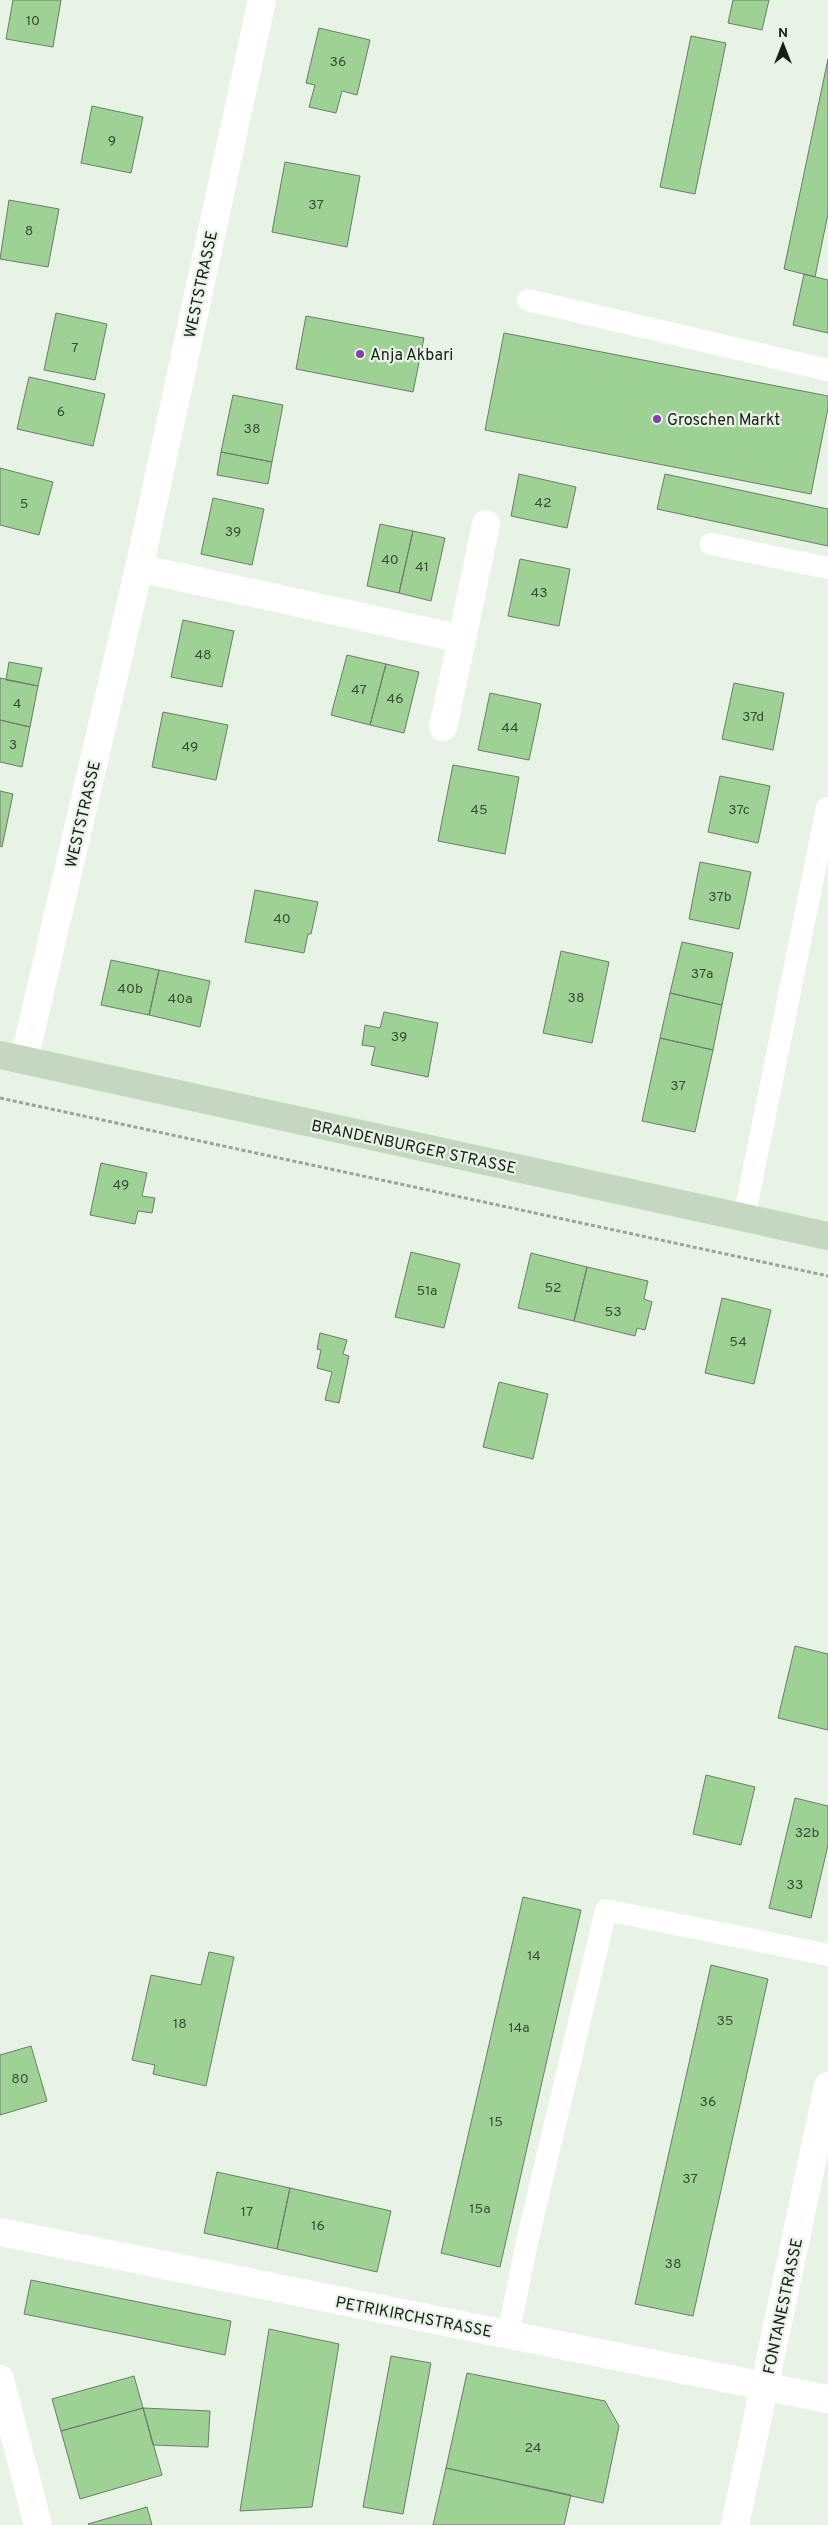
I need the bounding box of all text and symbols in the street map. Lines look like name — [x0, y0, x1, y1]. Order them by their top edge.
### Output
house number: 10 — [26, 13, 40, 30]
north arrow — [758, 20, 808, 70]
text: N — [778, 25, 788, 42]
house number: 36 — [330, 54, 346, 71]
house number: 9 — [108, 133, 116, 150]
house number: 37 — [308, 197, 324, 214]
house number: 8 — [25, 223, 33, 240]
street label: WESTSTRASSE — [181, 229, 223, 340]
house number: 7 — [71, 340, 79, 357]
place label: Anja Akbari — [370, 346, 453, 366]
marker: Anja Akbari — [354, 348, 366, 360]
house number: 6 — [57, 404, 65, 421]
place label: Groschen Markt — [667, 411, 780, 431]
marker: Groschen Markt — [651, 413, 663, 425]
house number: 38 — [244, 421, 260, 438]
house number: 42 — [534, 495, 552, 512]
house number: 5 — [20, 496, 28, 513]
house number: 39 — [225, 524, 241, 541]
house number: 40 — [381, 552, 399, 569]
house number: 41 — [415, 559, 429, 576]
house number: 43 — [530, 585, 548, 602]
house number: 48 — [194, 647, 212, 664]
house number: 47 — [351, 682, 367, 699]
house number: 46 — [386, 691, 404, 708]
house number: 4 — [13, 696, 21, 713]
house number: 37d — [742, 709, 764, 726]
house number: 44 — [501, 720, 519, 737]
house number: 3 — [9, 737, 17, 754]
house number: 49 — [182, 739, 198, 756]
street label: WESTSTRASSE — [62, 759, 106, 870]
house number: 45 — [470, 802, 488, 819]
house number: 37c — [728, 802, 750, 819]
house number: 37b — [708, 889, 732, 906]
house number: 40 — [273, 911, 291, 928]
house number: 37a — [691, 966, 713, 983]
house number: 40b — [117, 981, 143, 998]
house number: 38 — [568, 990, 584, 1007]
house number: 40a — [167, 991, 193, 1008]
house number: 39 — [391, 1029, 407, 1046]
house number: 37 — [670, 1078, 686, 1095]
street label: BRANDENBURGER STRASSE — [309, 1116, 518, 1179]
house number: 49 — [113, 1177, 129, 1194]
house number: 52 — [544, 1280, 562, 1297]
house number: 51a — [417, 1283, 437, 1300]
house number: 53 — [604, 1304, 622, 1321]
house number: 54 — [729, 1334, 747, 1351]
house number: 32b — [795, 1825, 819, 1842]
house number: 33 — [787, 1877, 803, 1894]
house number: 14 — [527, 1948, 541, 1965]
house number: 35 — [716, 2013, 734, 2030]
house number: 18 — [173, 2016, 187, 2033]
house number: 14a — [509, 2020, 530, 2037]
house number: 80 — [11, 2071, 29, 2088]
house number: 36 — [700, 2094, 716, 2111]
house number: 15 — [489, 2114, 503, 2131]
house number: 37 — [682, 2171, 698, 2188]
house number: 15a — [469, 2201, 491, 2218]
house number: 17 — [241, 2204, 253, 2221]
house number: 16 — [311, 2218, 325, 2235]
street label: FONTANESTRASSE — [760, 2237, 808, 2376]
house number: 38 — [665, 2256, 681, 2273]
street label: PETRIKIRCHSTRASSE — [334, 2293, 494, 2343]
house number: 24 — [524, 2440, 542, 2457]

